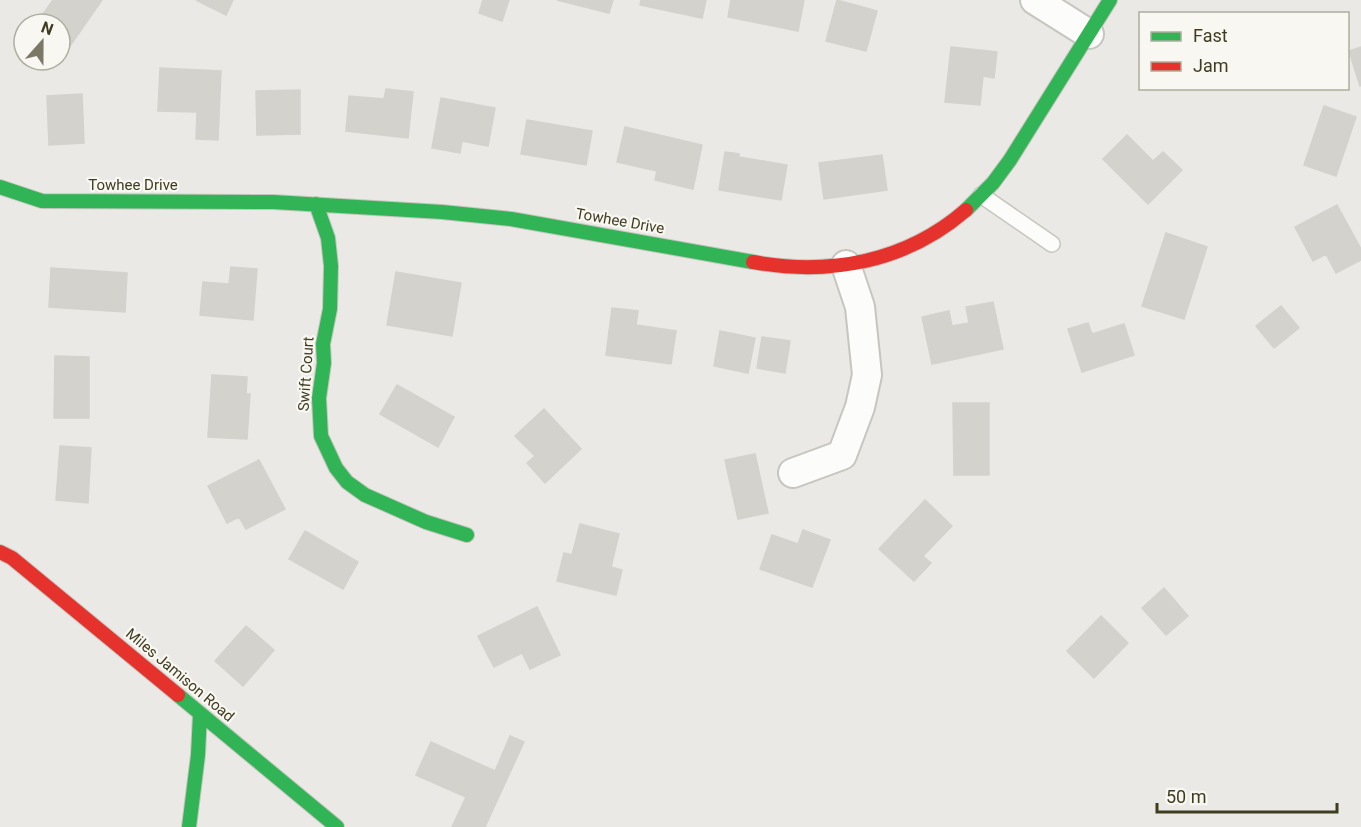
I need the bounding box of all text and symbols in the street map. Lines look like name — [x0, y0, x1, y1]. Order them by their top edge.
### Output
north arrow — [12, 12, 72, 72]
legend — [1139, 12, 1349, 90]
text: N — [39, 18, 56, 39]
text: Fast — [1193, 25, 1228, 46]
text: Jam — [1193, 55, 1229, 76]
street label: Towhee Drive — [88, 176, 178, 194]
street label: Towhee Drive — [574, 204, 666, 238]
street label: Swift Court — [294, 336, 318, 412]
street label: Miles Jamison Road — [122, 624, 238, 726]
scale bar — [1157, 776, 1337, 814]
text: 50 m — [1166, 786, 1206, 807]

